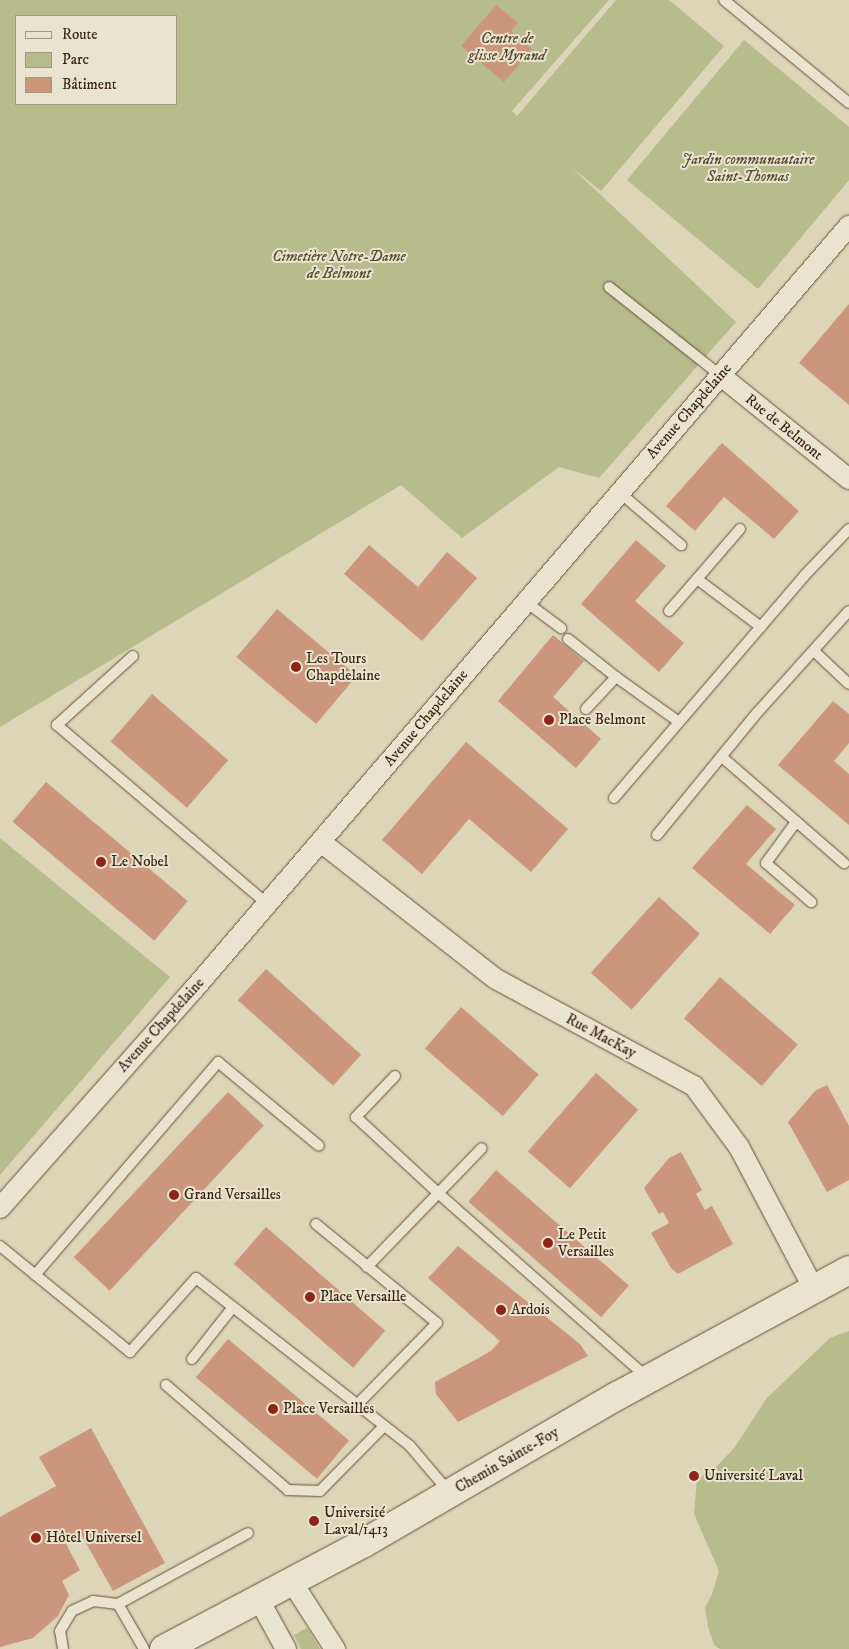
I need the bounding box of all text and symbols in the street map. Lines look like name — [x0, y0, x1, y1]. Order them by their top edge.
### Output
legend — [15, 15, 178, 105]
text: Route — [62, 25, 97, 44]
park label: Centre de glisse Myrand — [469, 29, 545, 64]
text: Parc — [62, 50, 89, 69]
text: Bâtiment — [62, 75, 117, 94]
park label: Jardin communautaire Saint-Thomas — [682, 150, 814, 185]
park label: Cimetière Notre-Dame de Belmont — [272, 247, 406, 282]
street label: Avenue Chapdelaine — [643, 360, 735, 462]
street label: Rue de Belmont — [741, 390, 827, 464]
place label: Les Tours Chapdelaine — [306, 649, 380, 684]
marker: Les Tours Chapdelaine — [290, 661, 302, 673]
street label: Avenue Chapdelaine — [380, 666, 472, 770]
place label: Place Belmont — [559, 711, 646, 729]
marker: Place Belmont — [543, 714, 555, 726]
place label: Le Nobel — [111, 853, 168, 871]
marker: Le Nobel — [95, 856, 107, 868]
street label: Avenue Chapdelaine — [114, 974, 208, 1076]
street label: Rue MacKay — [563, 1010, 639, 1062]
place label: Grand Versailles — [184, 1186, 281, 1204]
marker: Grand Versailles — [168, 1189, 180, 1201]
place label: Le Petit Versailles — [558, 1225, 614, 1260]
marker: Le Petit Versailles — [542, 1237, 554, 1249]
place label: Place Versaille — [320, 1288, 406, 1306]
marker: Place Versaille — [304, 1291, 316, 1303]
place label: Ardois — [511, 1301, 550, 1319]
marker: Ardois — [495, 1304, 507, 1316]
place label: Place Versailles — [283, 1400, 374, 1418]
marker: Place Versailles — [267, 1403, 279, 1415]
street label: Chemin Sainte-Foy — [452, 1423, 562, 1497]
place label: Université Laval — [704, 1467, 803, 1485]
marker: Université Laval — [688, 1470, 700, 1482]
place label: Université Laval/1413 — [324, 1503, 388, 1538]
marker: Université Laval/1413 — [308, 1515, 320, 1527]
place label: Hôtel Universel — [46, 1529, 141, 1547]
marker: Hôtel Universel — [30, 1532, 42, 1544]

